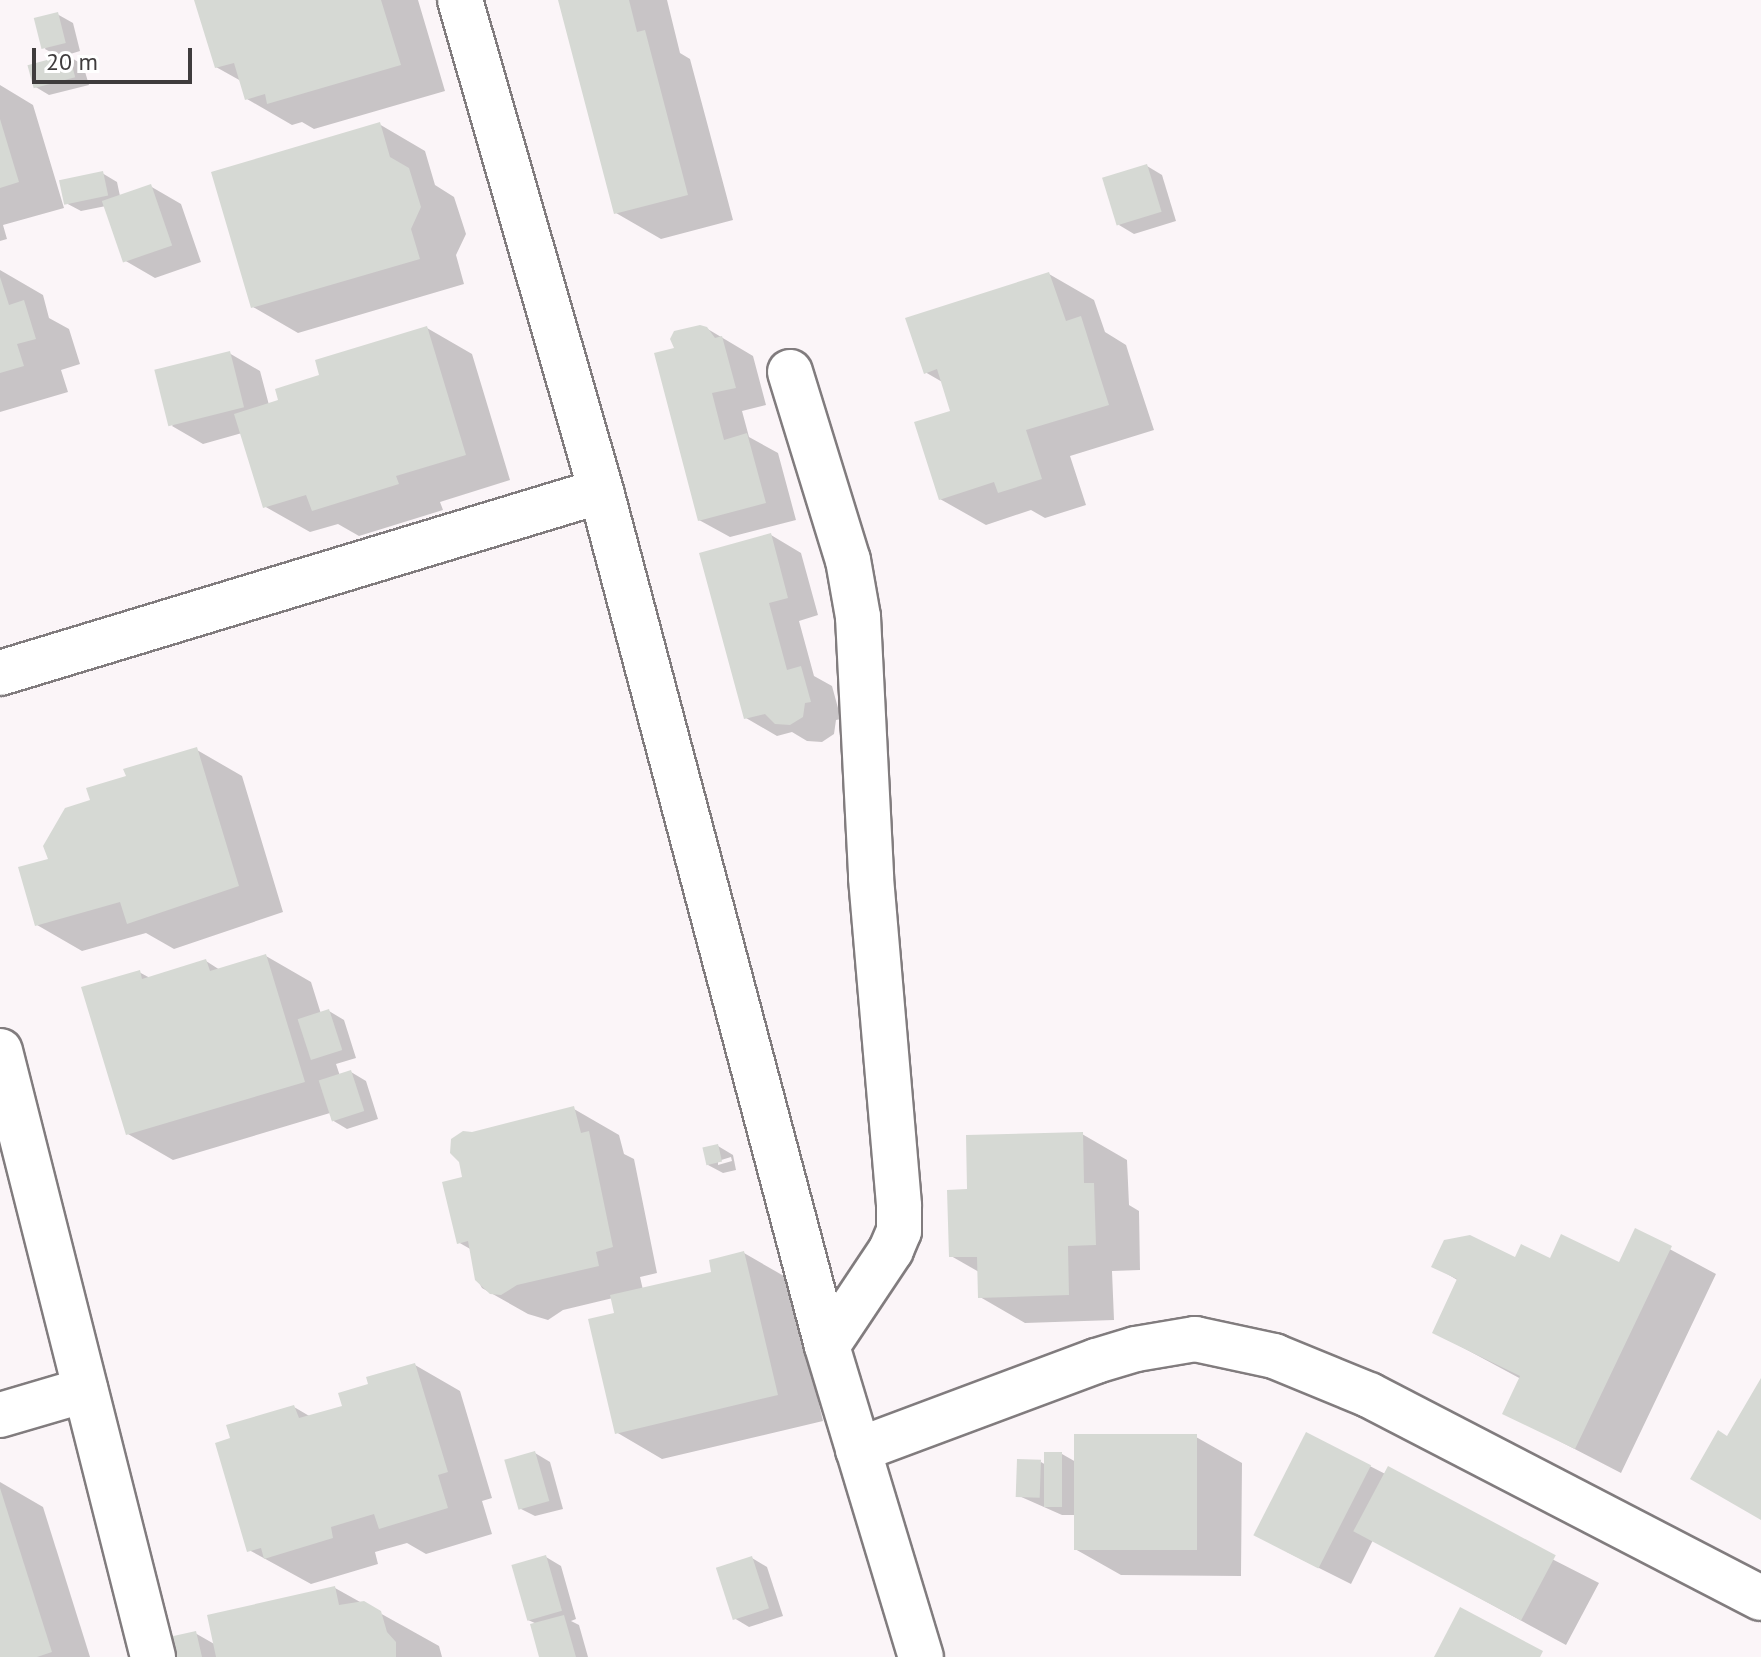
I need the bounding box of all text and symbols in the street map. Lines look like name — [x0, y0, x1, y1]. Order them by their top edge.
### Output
scale bar — [36, 32, 196, 82]
text: 20 m — [46, 46, 98, 77]

